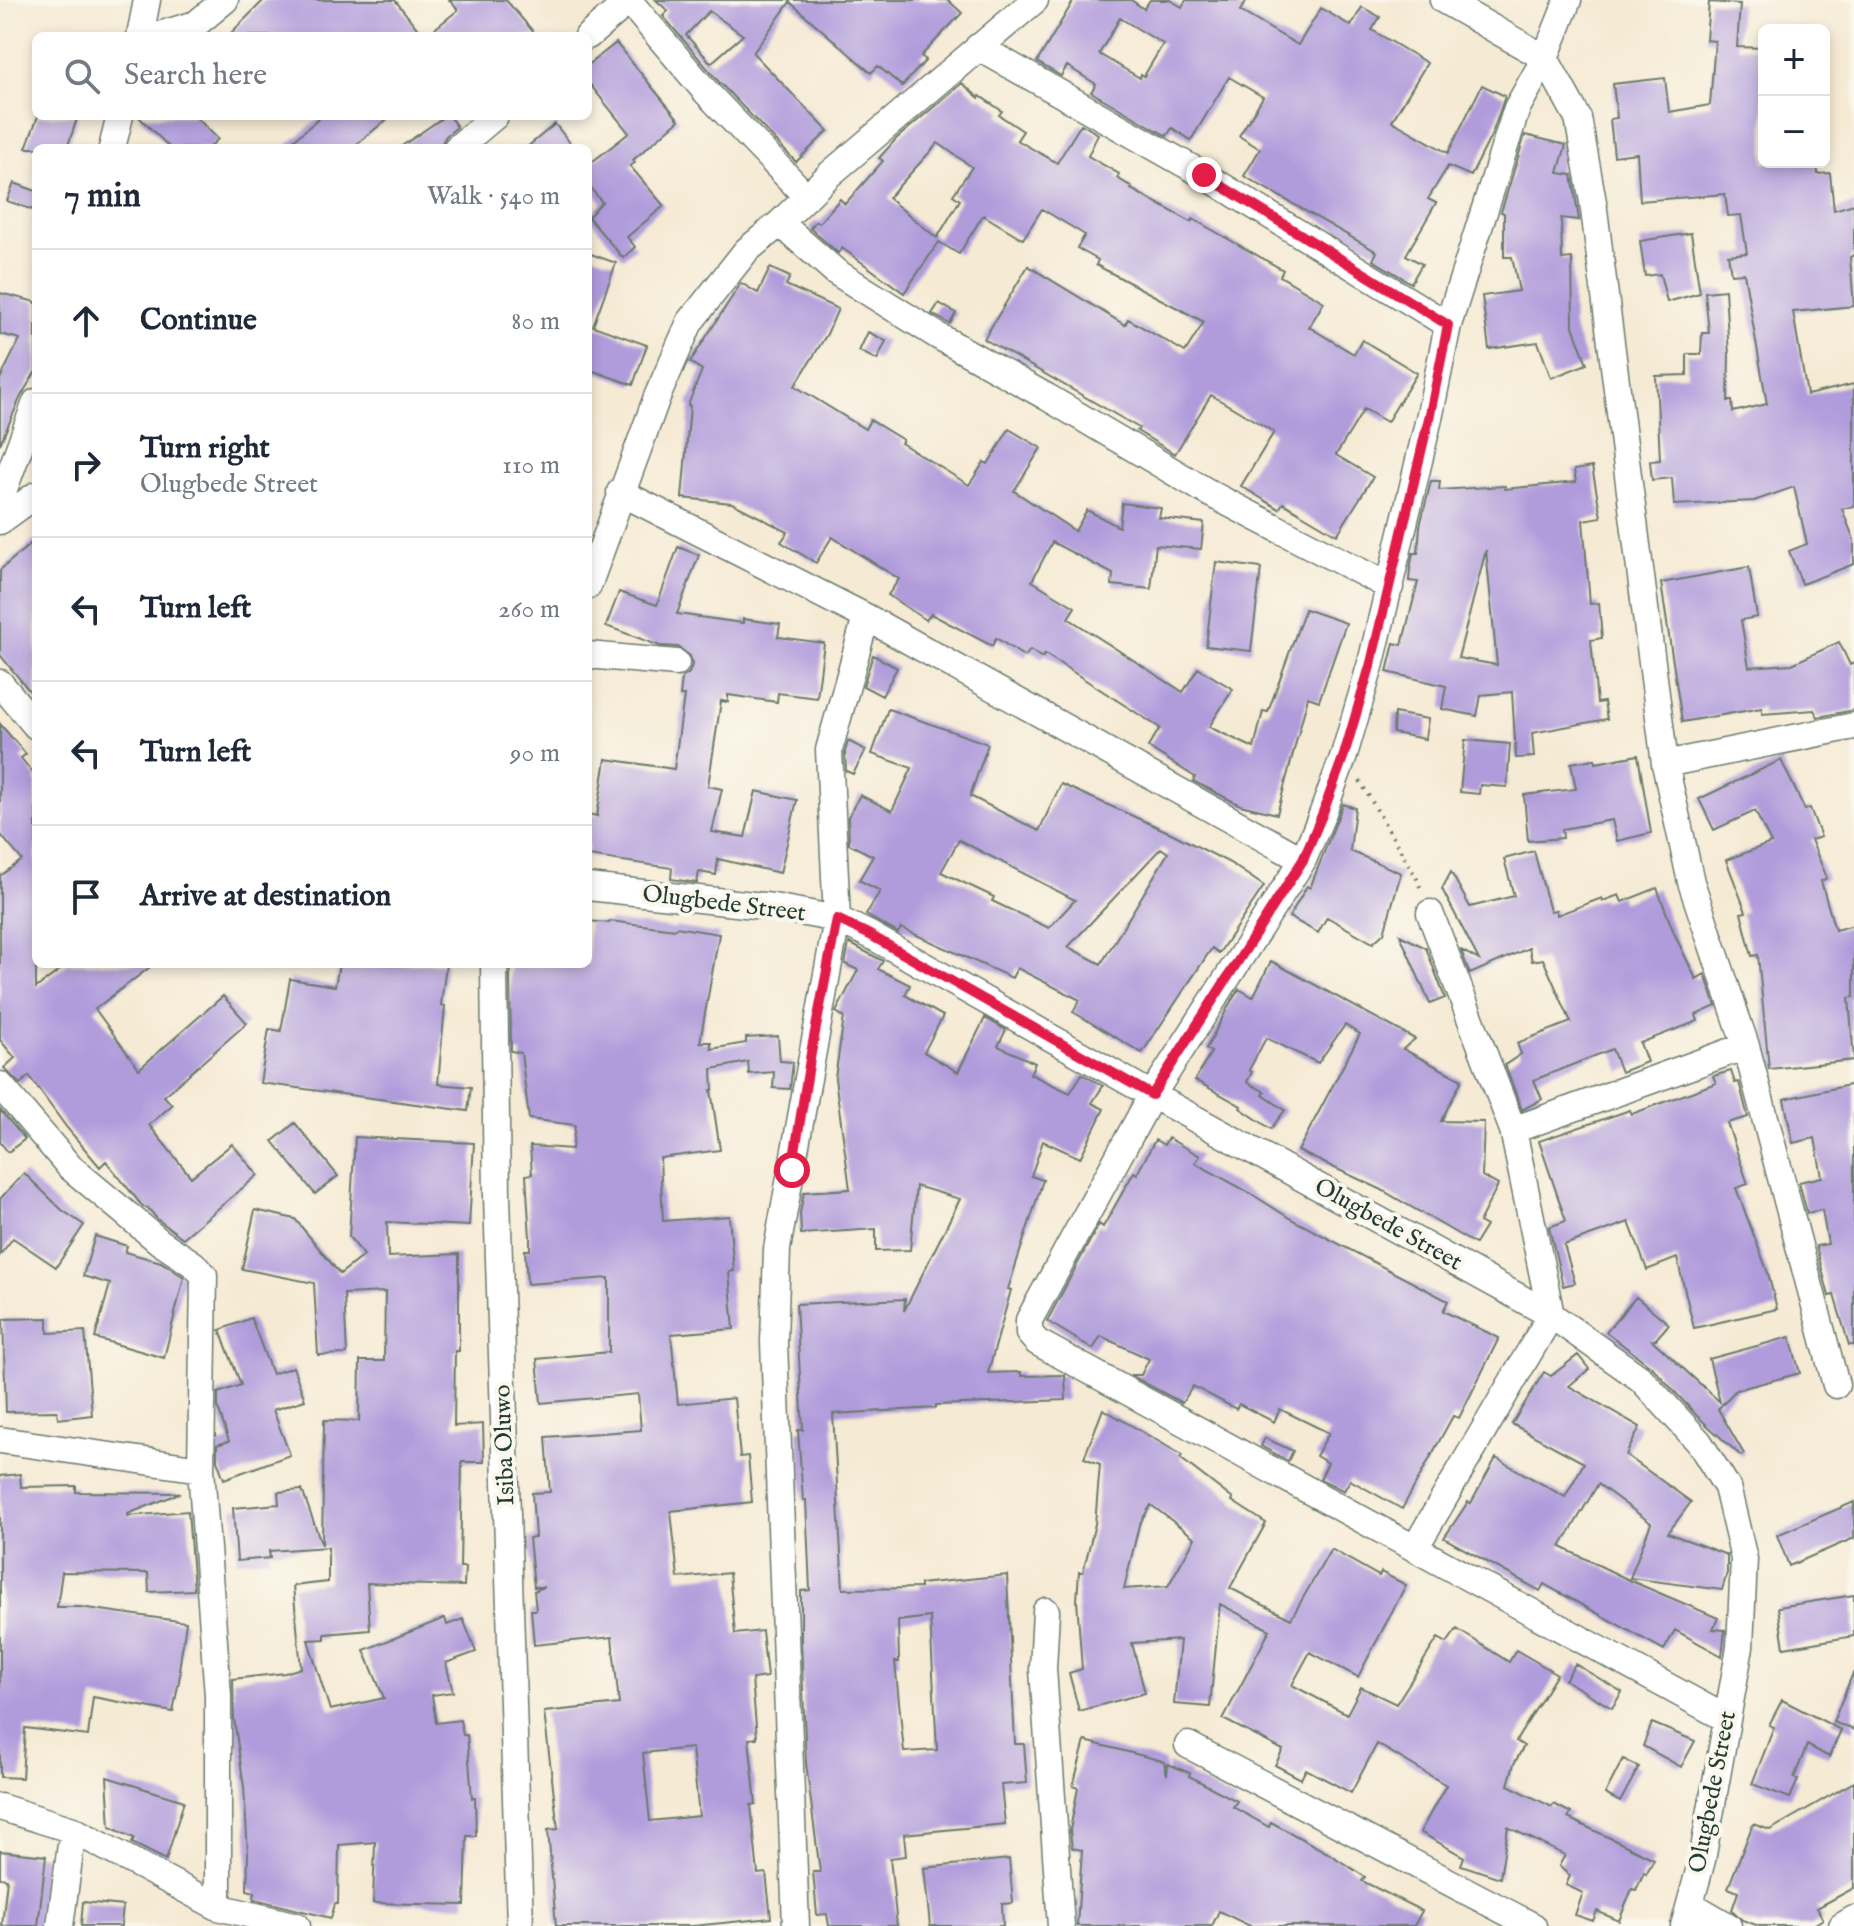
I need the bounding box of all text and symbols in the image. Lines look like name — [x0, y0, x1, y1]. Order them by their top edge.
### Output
map controls — [1758, 24, 1830, 168]
button: + — [1758, 24, 1830, 96]
search box — [32, 32, 592, 120]
icon: search — [60, 54, 104, 98]
text: Search here — [124, 57, 267, 95]
button: − — [1758, 96, 1830, 168]
route end — [1186, 157, 1222, 193]
text: 7 min — [64, 175, 141, 218]
text: Walk · 540 m — [427, 180, 560, 213]
icon: ahead — [64, 299, 108, 343]
text: Continue — [140, 302, 257, 340]
text: 80 m — [511, 305, 560, 338]
text: Turn right — [140, 430, 270, 468]
icon: right — [64, 443, 108, 487]
text: 110 m — [502, 449, 560, 482]
text: Olugbede Street — [140, 468, 318, 501]
icon: left — [64, 587, 108, 631]
text: Turn left — [140, 590, 251, 628]
text: 260 m — [498, 593, 560, 626]
icon: left — [64, 731, 108, 775]
text: Turn left — [140, 734, 251, 772]
text: 90 m — [510, 737, 560, 770]
icon: arrive — [64, 875, 108, 919]
text: Arrive at destination — [140, 878, 391, 916]
street label: Olugbede Street — [641, 879, 807, 929]
route start — [774, 1152, 810, 1188]
street label: Olugbede Street — [1309, 1172, 1467, 1278]
street label: Isiba Oluwo — [487, 1384, 523, 1506]
street label: Olugbede Street — [1682, 1708, 1744, 1876]

